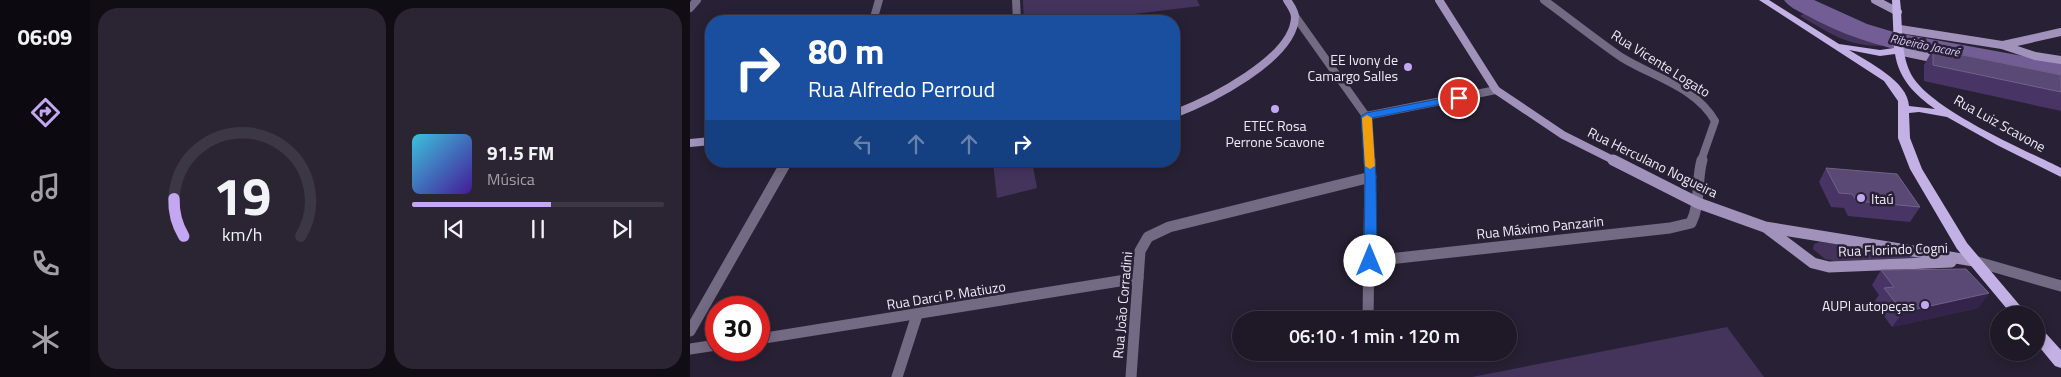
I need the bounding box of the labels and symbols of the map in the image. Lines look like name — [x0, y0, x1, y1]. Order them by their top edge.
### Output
street label: Rua Vicente Logato — [1607, 24, 1715, 102]
water label: Ribeirão Jacaré — [1889, 28, 1963, 62]
place label: EE Ivony de Camargo Salles — [1308, 49, 1398, 86]
marker: EE Ivony de Camargo Salles — [1402, 61, 1414, 73]
pin — [1438, 77, 1480, 119]
street label: Rua Luiz Scavone — [1950, 89, 2050, 157]
marker: ETEC Rosa Perrone Scavone — [1269, 103, 1281, 115]
place label: ETEC Rosa Perrone Scavone — [1225, 115, 1325, 152]
street label: Rua Herculano Nogueira — [1584, 121, 1722, 203]
place label: Itaú — [1871, 188, 1894, 209]
marker: Itaú — [1855, 192, 1867, 204]
street label: Rua Máximo Panzarin — [1475, 210, 1605, 244]
position arrow — [1343, 234, 1395, 286]
street label: Rua Florindo Cogni — [1838, 237, 1948, 261]
street label: Rua João Corradini — [1107, 250, 1137, 360]
street label: Rua Darci P. Matiuzo — [885, 275, 1007, 315]
place label: AUPI autopeças — [1822, 295, 1915, 316]
speed limit sign: 30 — [705, 296, 770, 361]
marker: AUPI autopeças — [1919, 299, 1931, 311]

